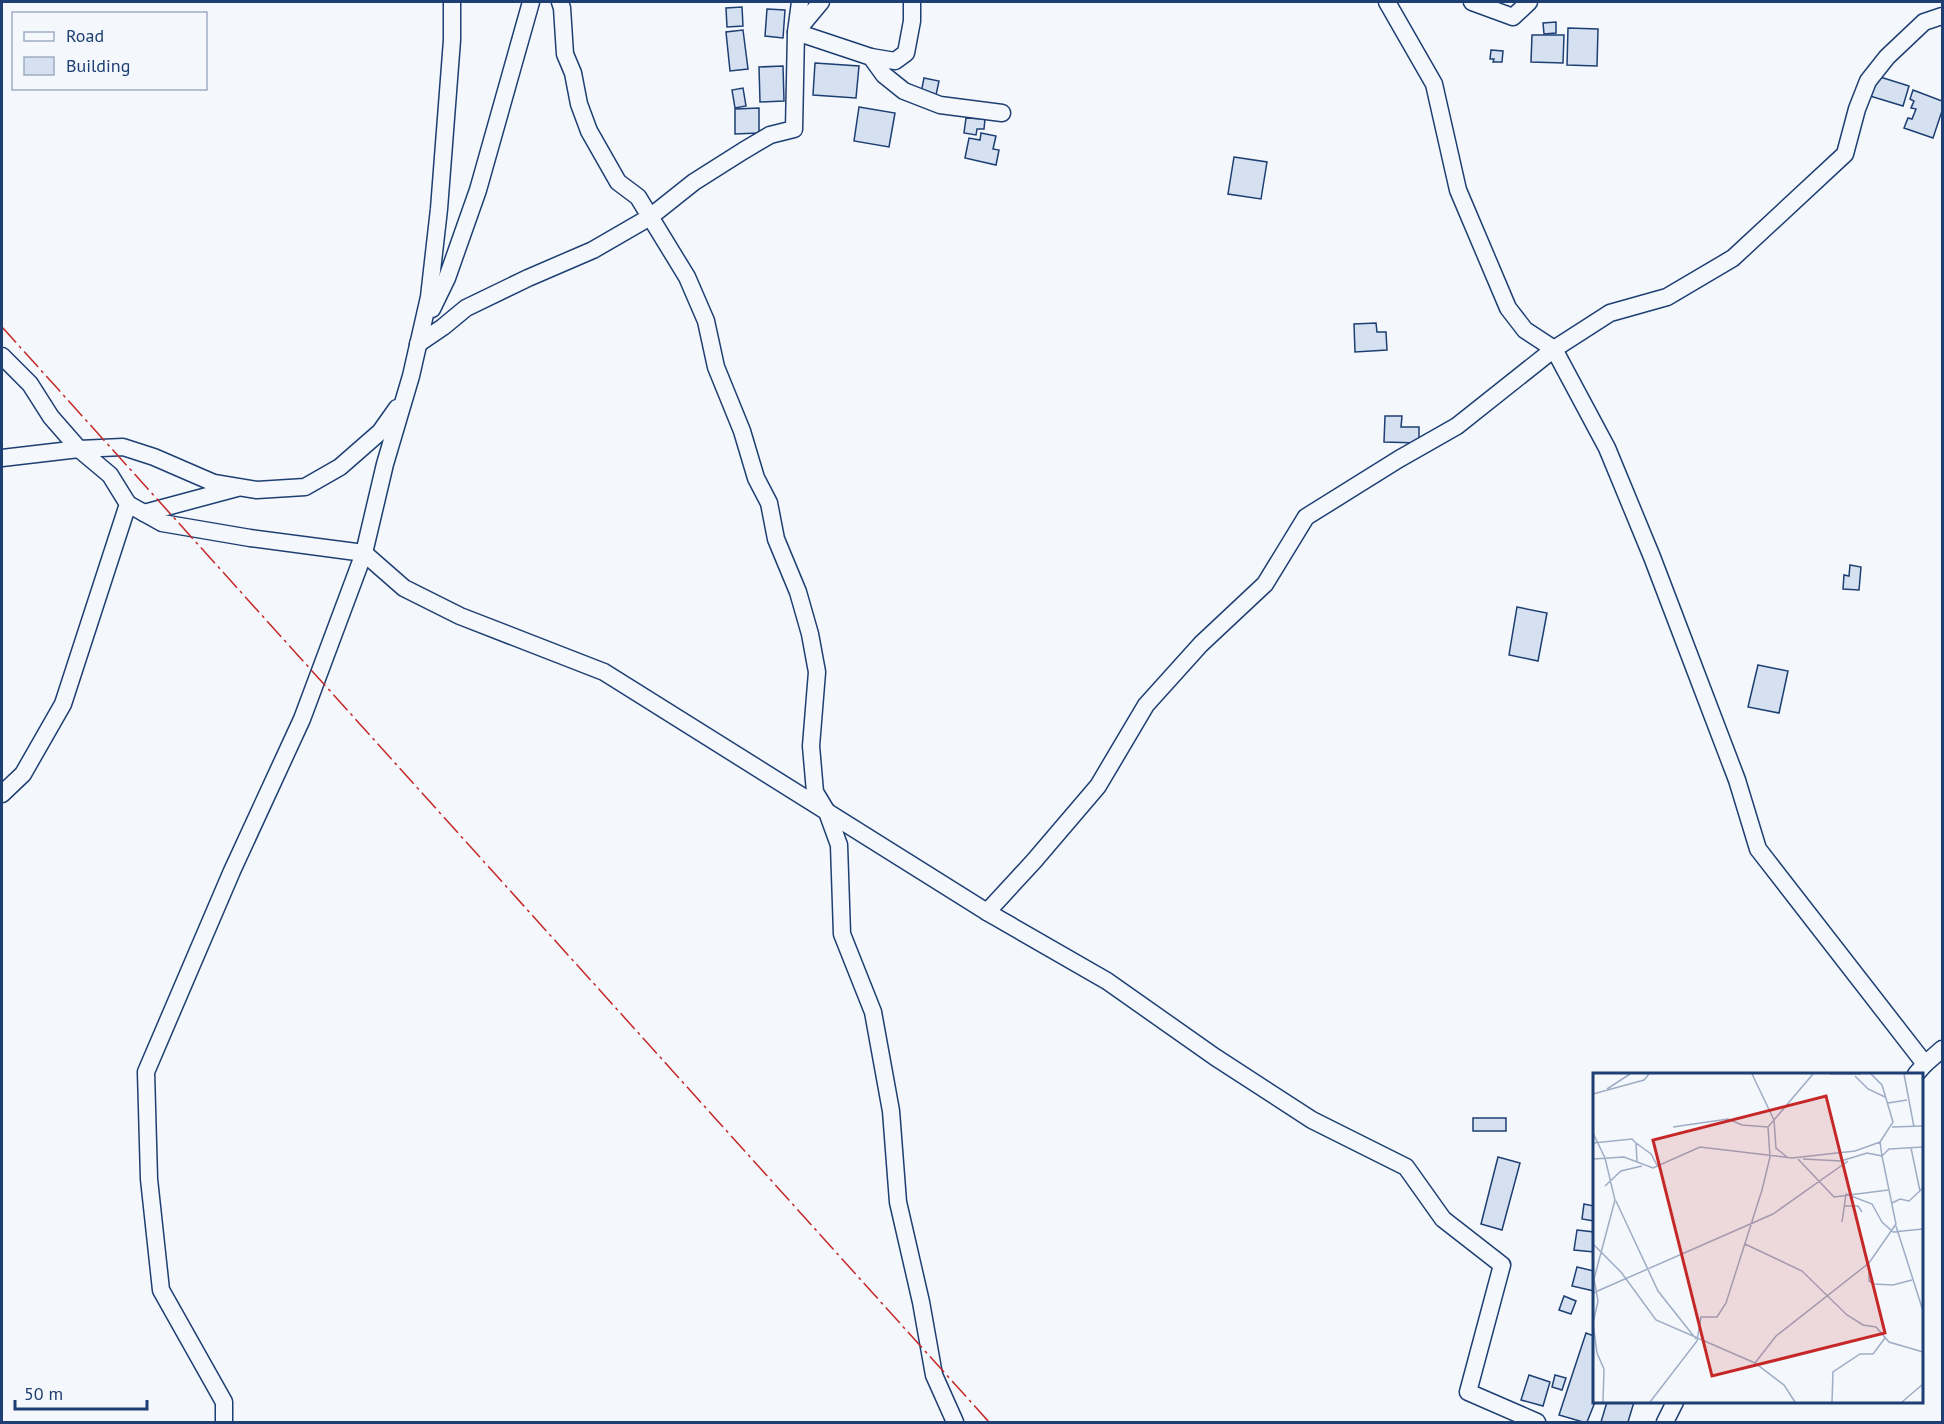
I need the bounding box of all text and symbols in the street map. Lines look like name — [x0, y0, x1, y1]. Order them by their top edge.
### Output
legend — [12, 12, 207, 90]
text: Road — [66, 24, 104, 47]
text: Building — [66, 54, 130, 77]
inset map — [1593, 1073, 1923, 1403]
scale bar — [15, 1373, 147, 1411]
text: 50 m — [24, 1382, 63, 1405]

